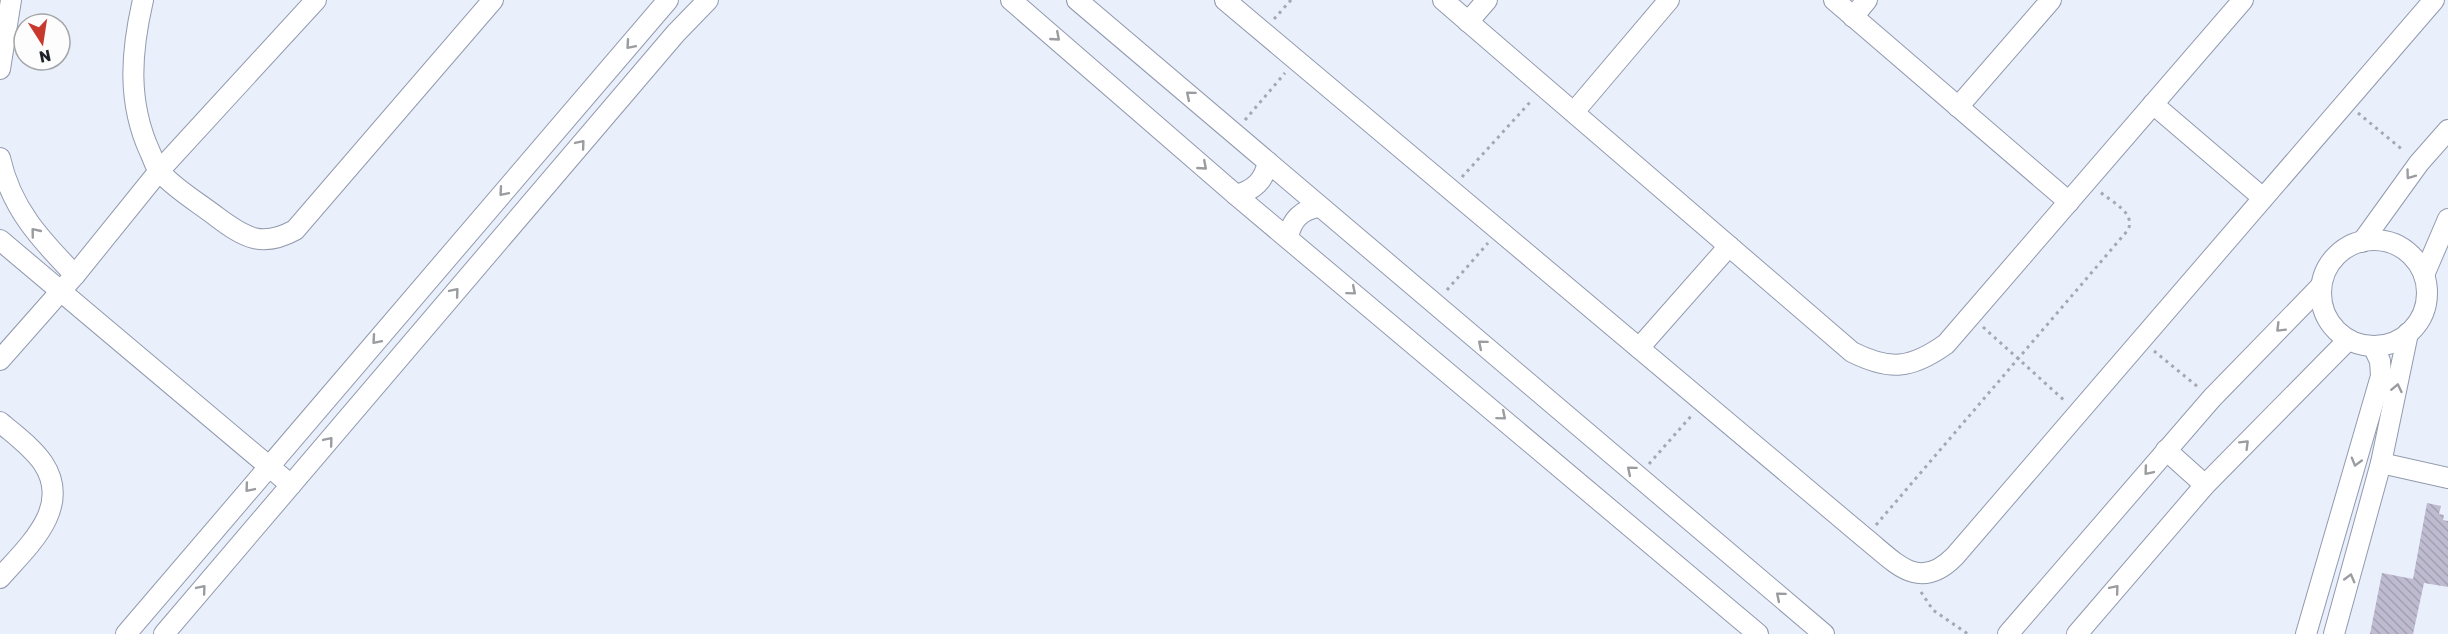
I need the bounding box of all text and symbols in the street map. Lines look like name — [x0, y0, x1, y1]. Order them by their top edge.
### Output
north arrow — [12, 12, 72, 72]
one-way arrow — [1049, 30, 1060, 41]
one-way arrow — [626, 38, 637, 49]
text: N — [37, 46, 53, 67]
one-way arrow — [1186, 91, 1197, 102]
one-way arrow — [574, 140, 585, 151]
one-way arrow — [1196, 159, 1207, 170]
one-way arrow — [2407, 169, 2418, 180]
one-way arrow — [499, 186, 510, 196]
one-way arrow — [31, 228, 42, 239]
one-way arrow — [1345, 284, 1356, 295]
one-way arrow — [448, 288, 459, 299]
one-way arrow — [2276, 320, 2287, 331]
one-way arrow — [372, 333, 383, 344]
one-way arrow — [1478, 340, 1489, 351]
one-way arrow — [2390, 384, 2403, 394]
one-way arrow — [1495, 409, 1506, 420]
one-way arrow — [321, 437, 332, 448]
one-way arrow — [2238, 441, 2249, 452]
one-way arrow — [2351, 456, 2363, 467]
one-way arrow — [2144, 464, 2155, 475]
one-way arrow — [1627, 466, 1638, 477]
one-way arrow — [245, 481, 256, 492]
one-way arrow — [2343, 573, 2355, 583]
one-way arrow — [195, 585, 206, 596]
one-way arrow — [2108, 585, 2119, 596]
one-way arrow — [1776, 592, 1787, 603]

